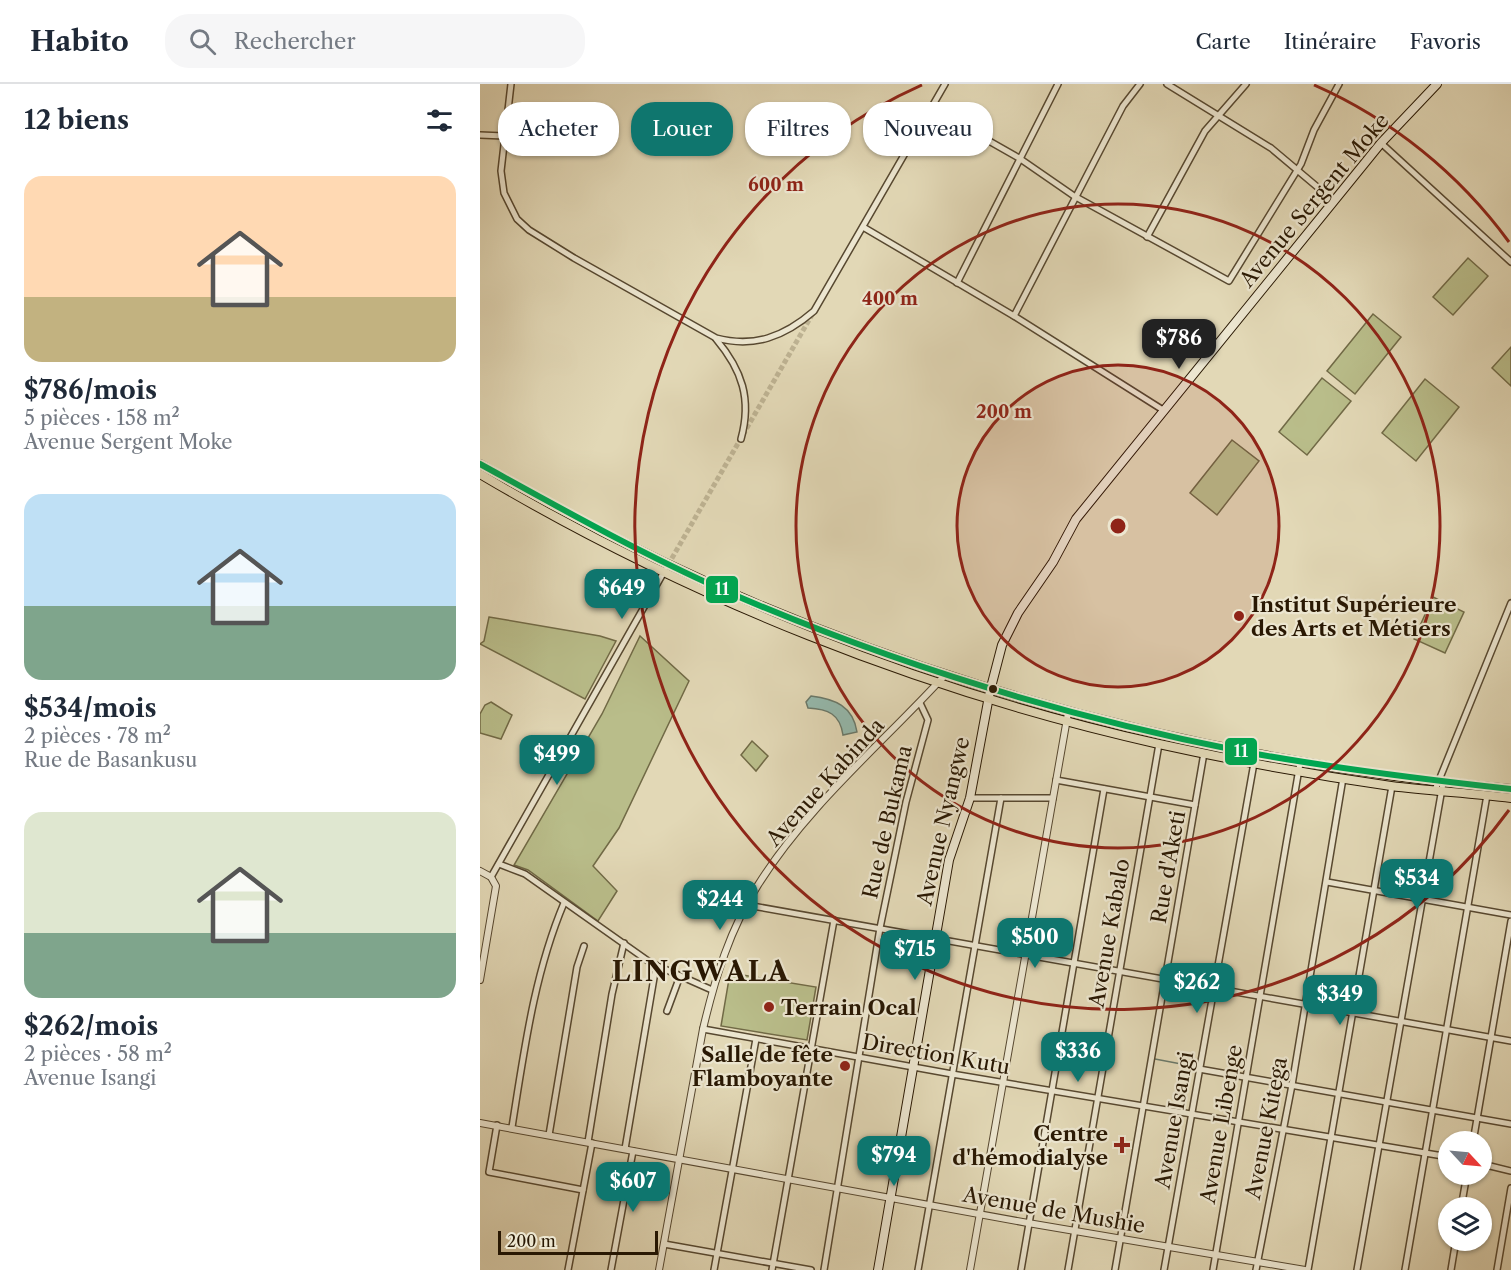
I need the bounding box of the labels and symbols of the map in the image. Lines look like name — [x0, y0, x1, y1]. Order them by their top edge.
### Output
street label: Avenue Sergent Moke — [1233, 108, 1394, 293]
text: 600 m — [748, 174, 804, 196]
text: 400 m — [862, 288, 918, 310]
pin: $786 — [1143, 319, 1215, 370]
text: 200 m — [976, 401, 1032, 423]
centre of rings — [1108, 516, 1128, 536]
pin: $649 — [586, 569, 658, 620]
line badge: 11 — [705, 575, 739, 604]
text: 11 — [715, 579, 730, 599]
place label: Institut Supérieure des Arts et Métiers — [1251, 592, 1457, 641]
marker: Institut Supérieure des Arts et Métiers — [1232, 609, 1246, 623]
unlabelled marker — [987, 683, 999, 695]
street label: Avenue Kabinda — [760, 712, 890, 852]
street label: Avenue Nyangwe — [911, 734, 975, 909]
pin: $499 — [521, 735, 593, 786]
line badge: 11 — [1224, 737, 1258, 766]
text: 11 — [1234, 741, 1249, 761]
street label: Rue de Bukama — [857, 742, 917, 901]
street label: Rue d'Aketi — [1146, 809, 1190, 925]
street label: Avenue Kabalo — [1083, 857, 1134, 1010]
pin: $534 — [1381, 859, 1453, 910]
pin: $244 — [684, 880, 756, 931]
pin: $500 — [999, 918, 1071, 969]
pin: $715 — [879, 930, 951, 981]
district label: LINGWALA — [612, 955, 790, 988]
pin: $262 — [1161, 963, 1233, 1014]
pin: $349 — [1304, 975, 1376, 1026]
place label: Terrain Ocal — [781, 995, 917, 1020]
marker: Terrain Ocal — [762, 1000, 776, 1014]
street label: Direction Kutu — [860, 1029, 1012, 1079]
pin: $336 — [1042, 1032, 1114, 1083]
place label: Salle de fête Flamboyante — [692, 1042, 833, 1091]
street label: Avenue Libenge — [1195, 1043, 1247, 1206]
street label: Avenue Isangi — [1149, 1049, 1198, 1192]
street label: Avenue Kitega — [1240, 1054, 1292, 1202]
marker: Salle de fête Flamboyante — [838, 1059, 852, 1073]
place label: Centre d'hémodialyse — [952, 1121, 1108, 1170]
north arrow — [1438, 1131, 1492, 1185]
pin: $794 — [858, 1136, 930, 1187]
marker: Centre d'hémodialyse — [1113, 1136, 1131, 1154]
pin: $607 — [597, 1162, 669, 1213]
street label: Avenue de Mushie — [960, 1181, 1147, 1238]
scale bar — [498, 1228, 658, 1256]

